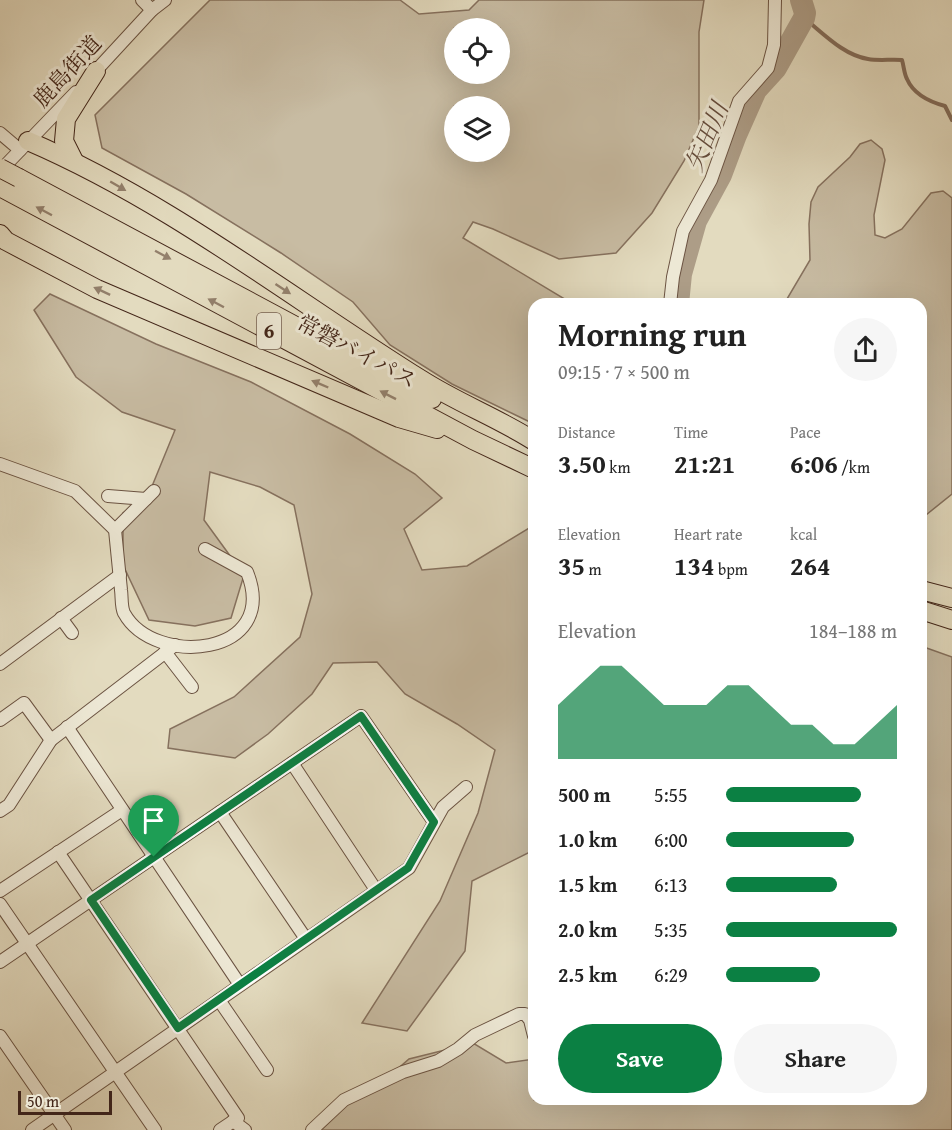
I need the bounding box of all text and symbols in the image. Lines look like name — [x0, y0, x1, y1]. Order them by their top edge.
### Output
map controls — [444, 18, 510, 162]
button: locate — [444, 18, 510, 84]
street label: 鹿島街道 — [25, 28, 109, 114]
water label: 矢田川 — [676, 94, 738, 177]
button: layers — [444, 96, 510, 162]
one-way arrow — [110, 180, 126, 191]
one-way arrow — [35, 206, 52, 216]
one-way arrow — [154, 250, 171, 260]
one-way arrow — [275, 283, 291, 295]
one-way arrow — [93, 287, 110, 296]
one-way arrow — [207, 298, 224, 308]
street label: 常磐バイパス — [291, 306, 423, 396]
text: Morning run — [558, 310, 747, 358]
road number: 6 — [257, 313, 281, 349]
button: share — [834, 318, 897, 381]
text: 09:15 · 7 × 500 m — [558, 357, 690, 386]
one-way arrow — [311, 379, 329, 389]
one-way arrow — [380, 390, 397, 400]
text: Distance — [558, 420, 615, 444]
text: Time — [674, 420, 708, 444]
text: Pace — [790, 420, 821, 444]
text: 3.50 — [558, 444, 606, 483]
text: 21:21 — [674, 444, 735, 483]
text: 6:06 — [790, 444, 838, 483]
text: km — [606, 455, 630, 479]
text: /km — [838, 455, 870, 479]
text: Elevation — [558, 522, 621, 546]
text: Heart rate — [674, 522, 743, 546]
text: kcal — [790, 522, 817, 546]
text: 35 — [558, 546, 585, 585]
text: 134 — [674, 546, 714, 585]
text: 264 — [790, 546, 830, 585]
text: m — [585, 557, 602, 581]
text: bpm — [714, 557, 748, 581]
text: Elevation — [558, 616, 636, 645]
text: 184–188 m — [809, 616, 897, 645]
text: 500 m — [558, 780, 611, 809]
text: 5:55 — [654, 780, 688, 809]
pin — [128, 795, 179, 857]
icon: arrive — [137, 804, 170, 837]
text: 1.0 km — [558, 825, 617, 854]
text: 6:00 — [654, 825, 688, 854]
text: 1.5 km — [558, 870, 617, 899]
text: 6:13 — [654, 870, 688, 899]
text: 2.0 km — [558, 915, 617, 944]
text: 5:35 — [654, 915, 688, 944]
text: 2.5 km — [558, 960, 617, 989]
text: 6:29 — [654, 960, 688, 989]
button: Save — [558, 1024, 722, 1093]
button: Share — [734, 1024, 897, 1093]
scale bar — [18, 1088, 112, 1116]
text: 50 m — [27, 1089, 59, 1113]

